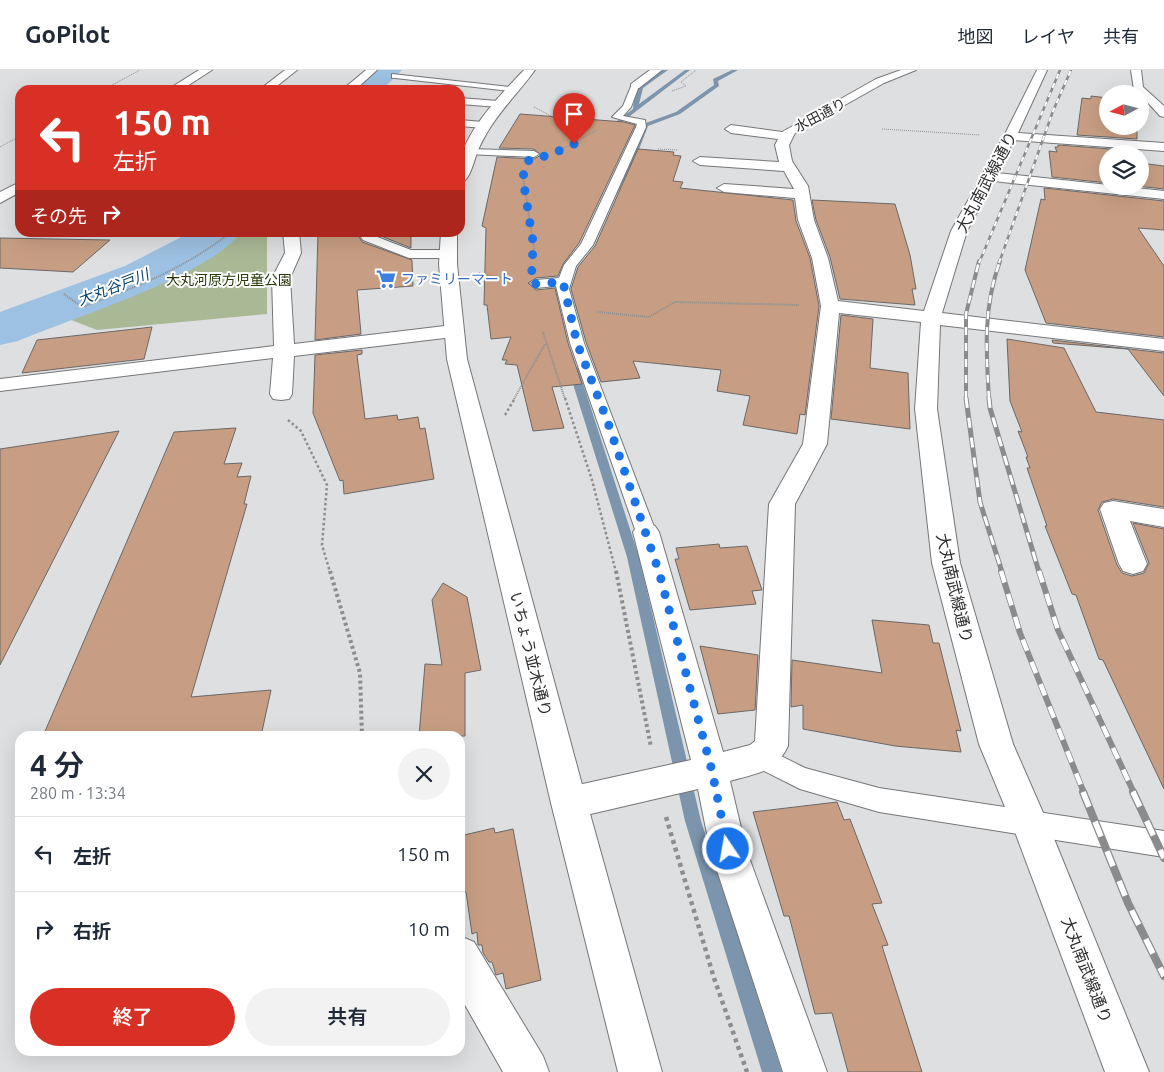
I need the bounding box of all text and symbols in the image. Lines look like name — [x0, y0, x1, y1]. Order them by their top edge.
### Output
text: GoPilot — [25, 21, 110, 48]
text: 地図 — [958, 26, 994, 46]
text: レイヤ — [1022, 26, 1075, 46]
text: 共有 — [1103, 26, 1139, 46]
north arrow — [1099, 85, 1149, 135]
map controls — [1099, 85, 1149, 195]
pin — [553, 93, 595, 144]
street label: 水田通り — [792, 95, 848, 135]
icon: arrive — [560, 100, 588, 128]
text: 150 m — [113, 102, 211, 142]
icon: left — [30, 105, 95, 170]
street label: 大丸南武線通り — [952, 128, 1020, 236]
button: layers — [1099, 145, 1149, 195]
text: 左折 — [113, 148, 157, 173]
icon: right — [97, 200, 125, 228]
text: その先 — [30, 205, 87, 227]
water label: 大丸谷戸川 — [75, 265, 153, 308]
supermarket icon: ファミリーマート — [375, 268, 397, 290]
place label: ファミリーマート — [401, 271, 513, 287]
park label: 大丸河原方児童公園 — [166, 272, 292, 288]
street label: 大丸南武線通り — [934, 531, 976, 645]
street label: いちょう並木通り — [507, 590, 555, 718]
text: 4 分 — [30, 748, 84, 782]
button: close — [398, 748, 450, 800]
text: 280 m · 13:34 — [30, 784, 126, 802]
position arrow — [701, 822, 753, 874]
icon: left — [30, 840, 58, 868]
text: 150 m — [397, 843, 450, 865]
text: 左折 — [73, 845, 111, 867]
street label: 大丸南武線通り — [1059, 914, 1115, 1026]
icon: right — [30, 915, 58, 943]
text: 10 m — [408, 918, 450, 940]
text: 右折 — [73, 920, 111, 942]
button: 終了 — [30, 988, 235, 1046]
button: 共有 — [245, 988, 450, 1046]

